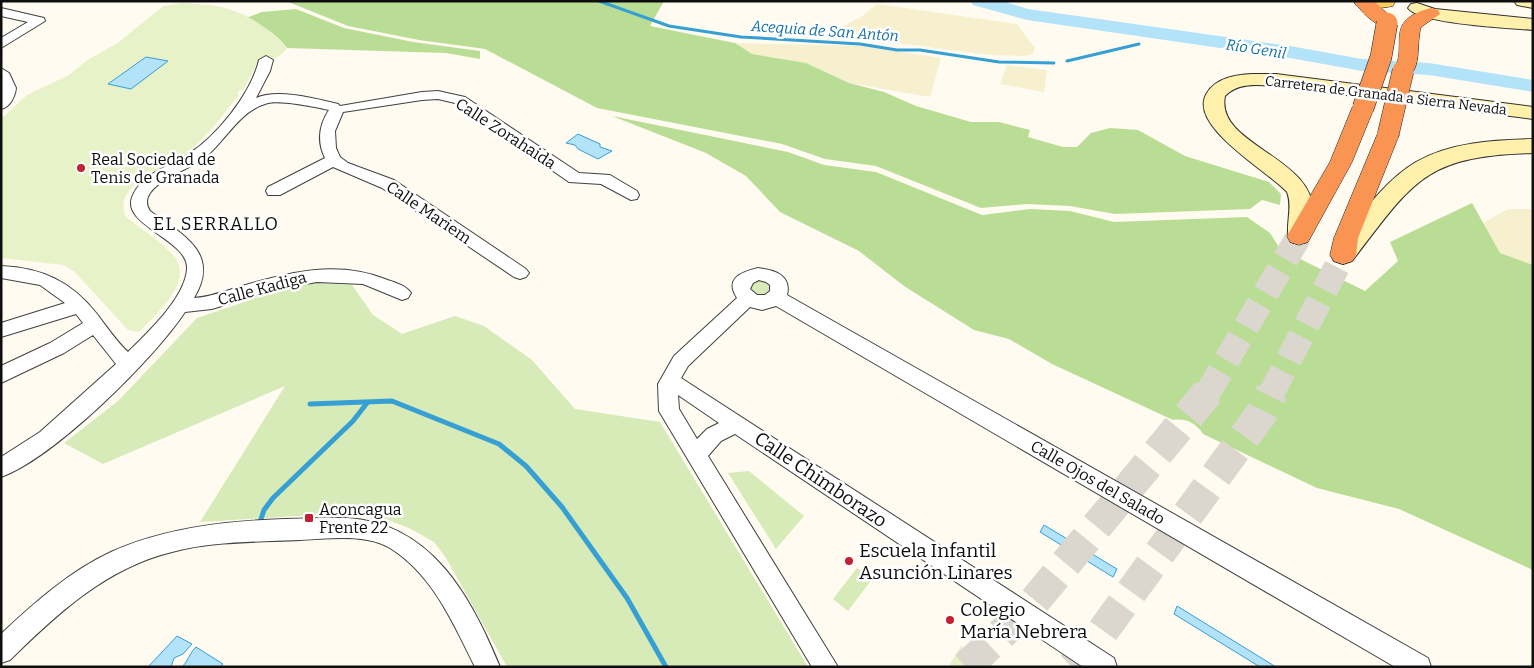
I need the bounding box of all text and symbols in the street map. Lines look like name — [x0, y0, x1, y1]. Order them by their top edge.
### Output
water label: Acequia de San Antón — [750, 17, 899, 45]
water label: Río Genil — [1225, 35, 1287, 63]
street label: Carretera de Granada a Sierra Nevada — [1264, 72, 1508, 119]
street label: Calle Zorahaida — [452, 94, 560, 173]
place label: Real Sociedad de Tenis de Granada — [91, 150, 220, 187]
marker: Real Sociedad de Tenis de Granada — [75, 162, 87, 174]
street label: Calle Mariem — [383, 177, 475, 248]
district label: EL SERRALLO — [153, 213, 279, 235]
street label: Calle Kadiga — [216, 267, 309, 309]
street label: Calle Chimborazo — [750, 427, 891, 532]
street label: Calle Ojos del Salado — [1027, 436, 1168, 529]
place label: Aconcagua Frente 22 — [319, 500, 402, 537]
marker: Aconcagua Frente 22 — [303, 512, 315, 524]
place label: Escuela Infantil Asunción Linares — [859, 539, 1013, 584]
marker: Escuela Infantil Asunción Linares — [843, 555, 855, 567]
place label: Colegio María Nebrera — [960, 598, 1088, 643]
marker: Colegio María Nebrera — [944, 614, 956, 626]

